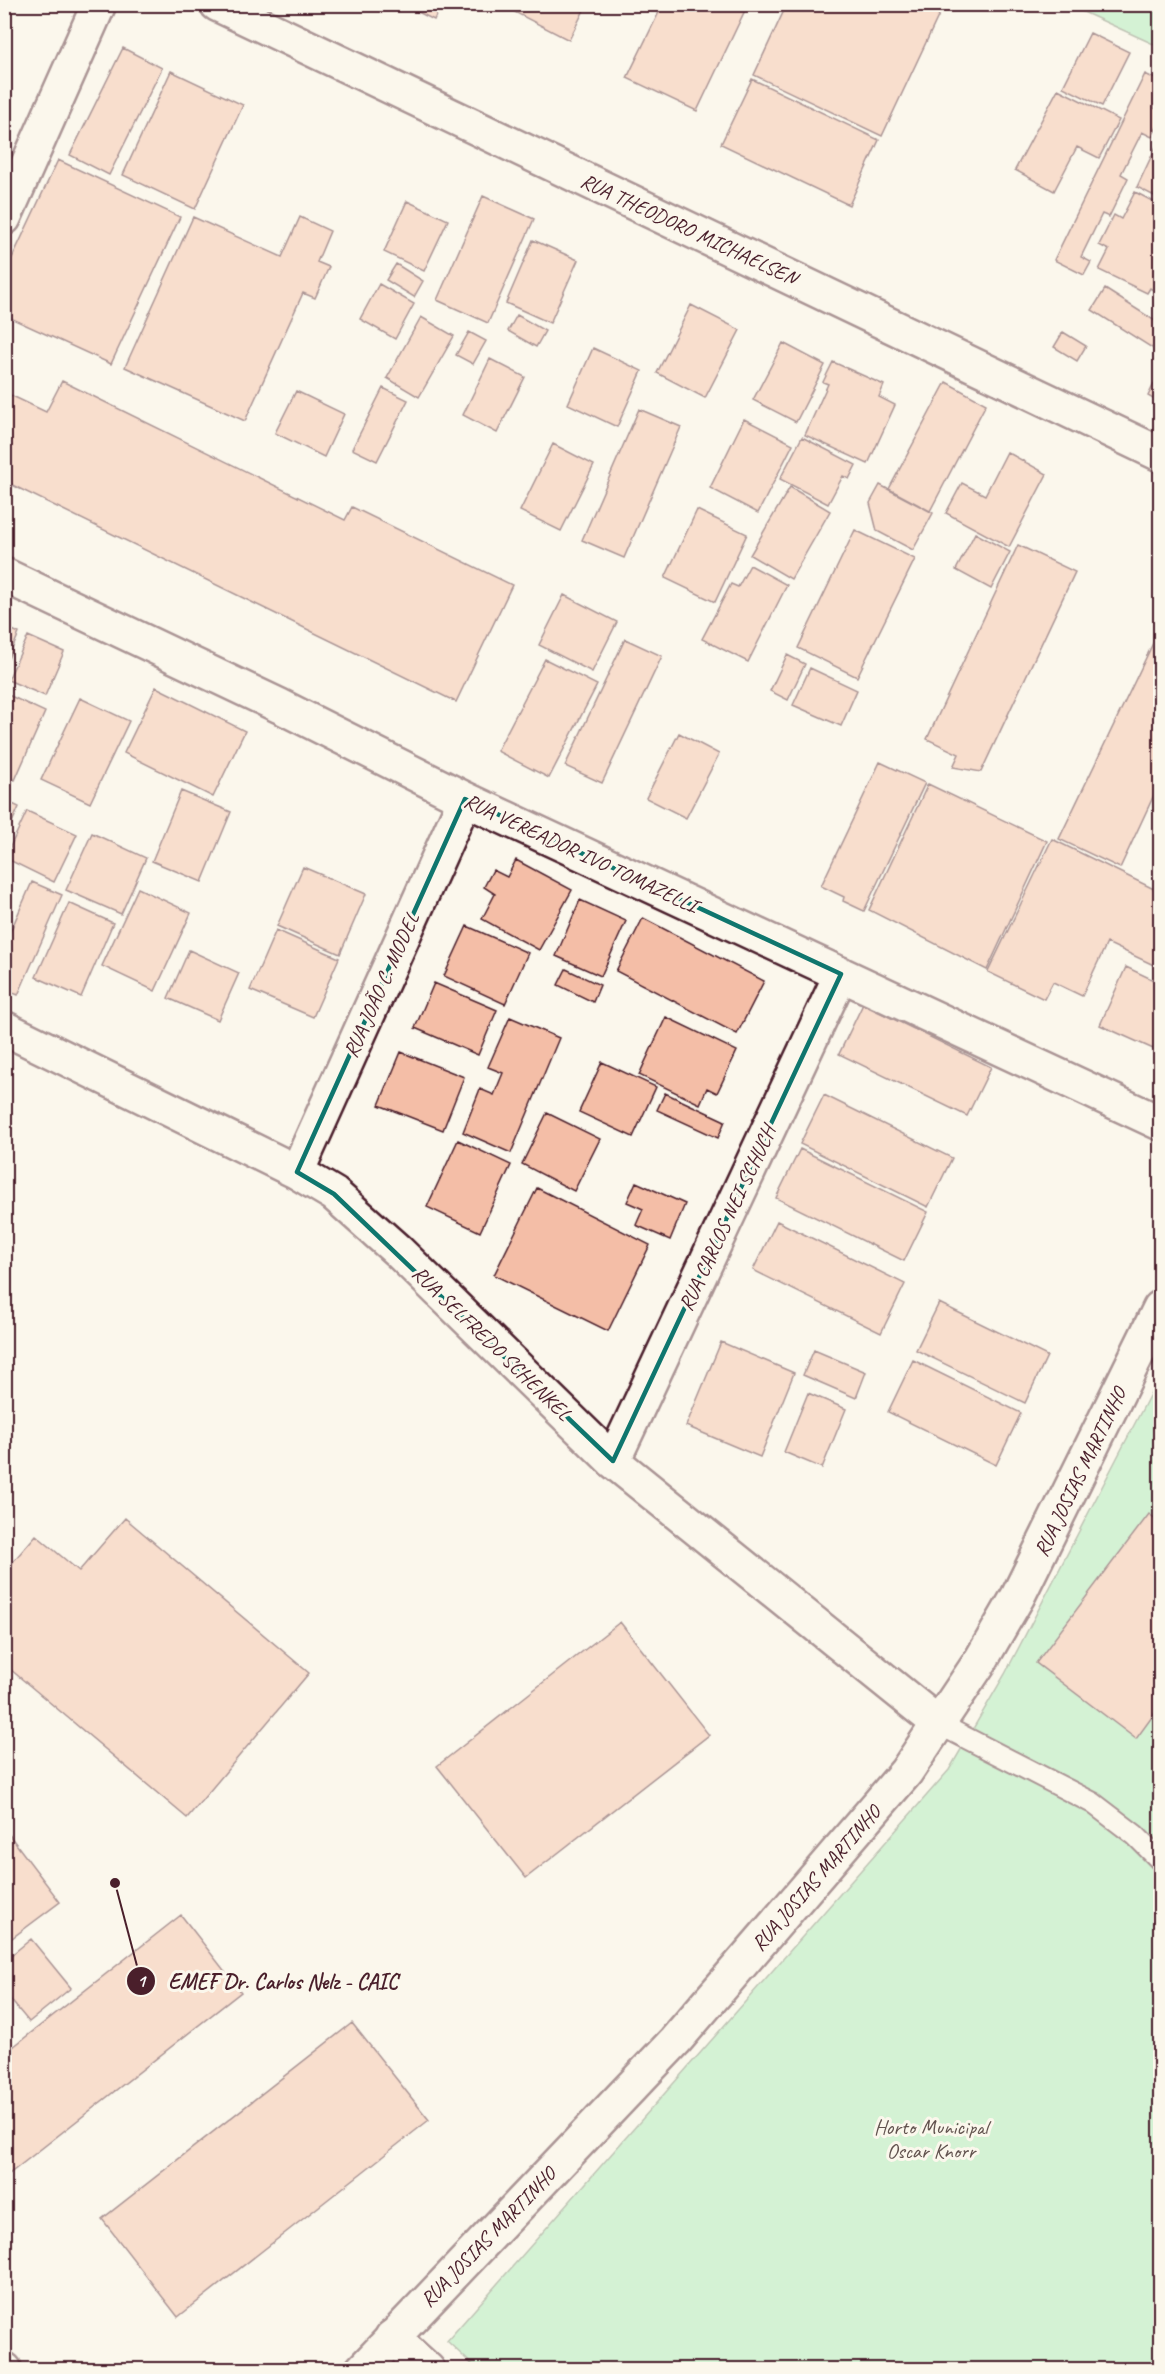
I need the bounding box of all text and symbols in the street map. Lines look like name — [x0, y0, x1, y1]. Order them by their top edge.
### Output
street label: RUA THEODORO MICHAELSEN — [577, 167, 804, 292]
street label: RUA VEREADOR IVO TOMAZELLI — [460, 787, 706, 920]
street label: RUA JOÃO C. MODEL — [337, 908, 425, 1062]
street label: RUA CARLOS NEI SCHUCH — [673, 1118, 783, 1315]
street label: RUA SELFREDO SCHENKEL — [407, 1260, 578, 1427]
street label: RUA JOSIAS MARTINHO — [1028, 1381, 1133, 1561]
street label: RUA JOSIAS MARTINHO — [746, 1798, 888, 1956]
callout: EMEF Dr. Carlos Nelz - CAIC — [126, 1961, 410, 2001]
text: EMEF Dr. Carlos Nelz - CAIC — [168, 1968, 401, 1996]
text: 1 — [137, 1970, 147, 1992]
park label: Horto Municipal Oscar Knorr — [874, 2114, 991, 2164]
street label: RUA JOSIAS MARTINHO — [415, 2160, 563, 2312]

